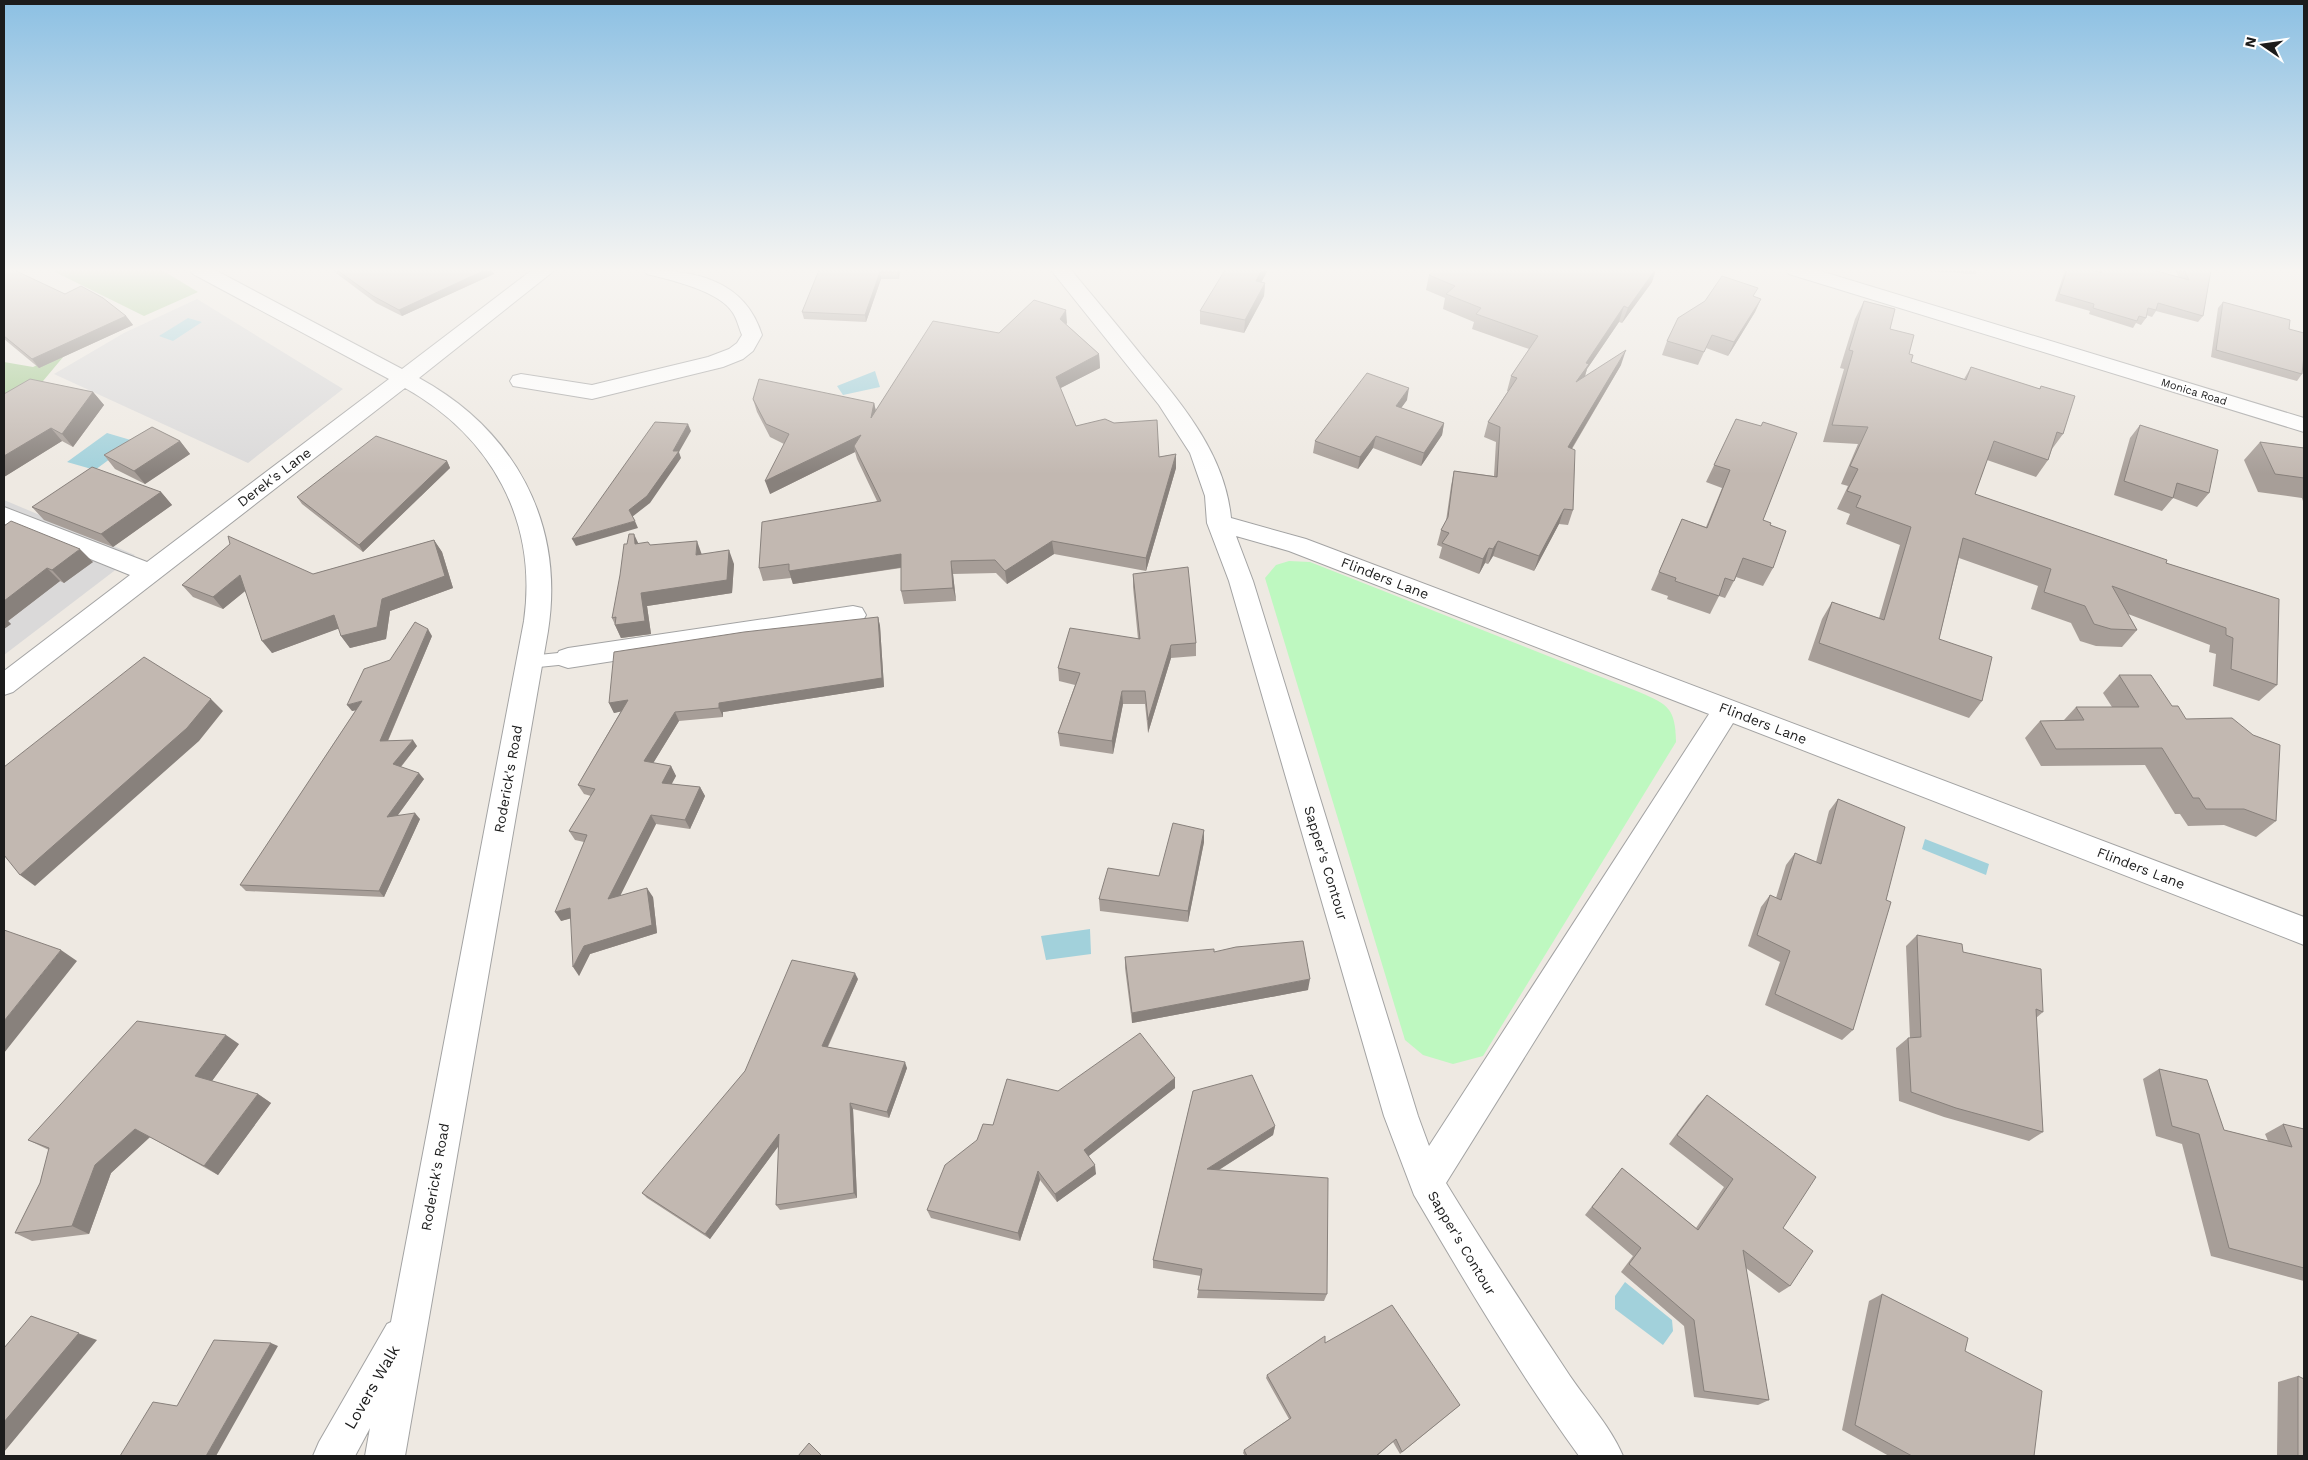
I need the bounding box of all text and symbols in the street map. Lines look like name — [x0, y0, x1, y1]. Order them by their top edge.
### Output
north arrow — [2238, 20, 2288, 70]
text: N — [2241, 35, 2259, 49]
street label: Monica Road — [2159, 376, 2229, 408]
street label: Derek's Lane — [234, 444, 314, 510]
street label: Flinders Lane — [1339, 554, 1431, 602]
street label: Flinders Lane — [1717, 699, 1809, 747]
street label: Roderick's Road — [491, 724, 525, 834]
street label: Sapper's Contour — [1301, 804, 1351, 922]
street label: Flinders Lane — [2095, 844, 2187, 892]
street label: Roderick's Road — [418, 1122, 452, 1232]
street label: Sapper's Contour — [1425, 1188, 1500, 1298]
street label: Lovers Walk — [340, 1342, 404, 1432]

